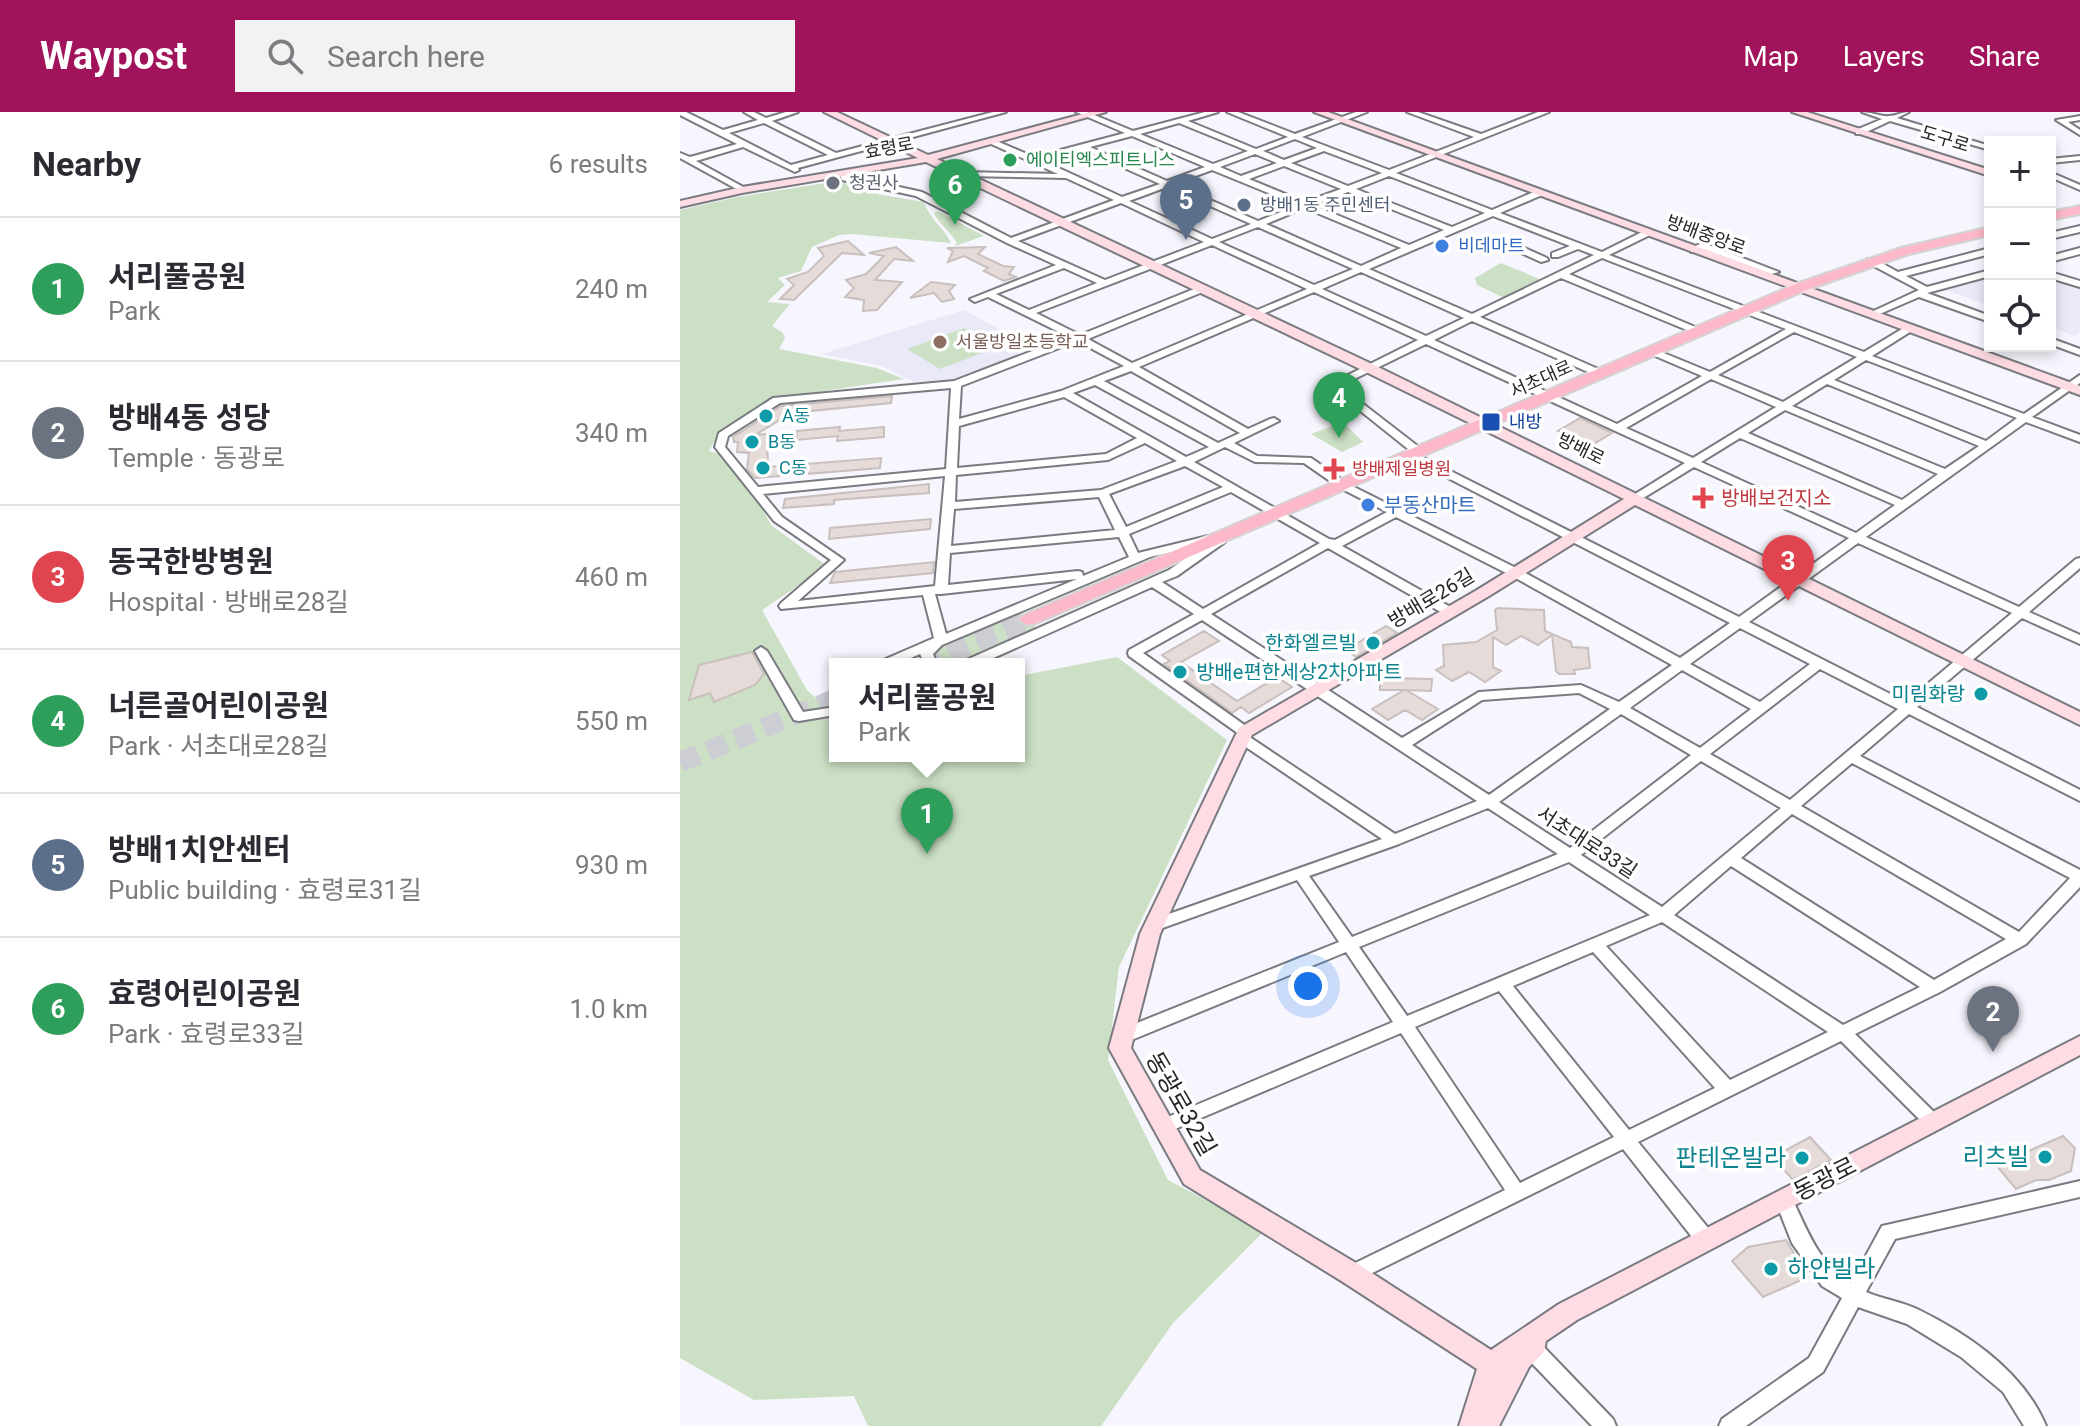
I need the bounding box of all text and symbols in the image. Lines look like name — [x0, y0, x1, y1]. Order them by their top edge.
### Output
search box — [235, 20, 795, 92]
text: Waypost — [40, 34, 187, 78]
icon: search — [263, 34, 307, 78]
text: Search here — [327, 39, 485, 74]
text: Map — [1743, 40, 1799, 73]
text: Layers — [1843, 40, 1925, 73]
text: Share — [1969, 40, 2040, 73]
street label: 도구로 — [1918, 121, 1972, 156]
street label: 효령로 — [863, 132, 915, 163]
map controls — [1984, 136, 2056, 352]
button: + — [1984, 136, 2056, 208]
text: Nearby — [32, 144, 141, 184]
text: 6 results — [549, 149, 648, 179]
place label: 에이티엑스피트니스 — [1026, 149, 1175, 170]
marker: 에이티엑스피트니스 — [1001, 151, 1019, 169]
pin: 6 — [929, 159, 981, 225]
place label: 청권사 — [849, 172, 899, 193]
marker: 청권사 — [824, 174, 842, 192]
pin: 5 — [1160, 174, 1212, 240]
place label: 방배1동 주민센터 — [1260, 194, 1391, 215]
marker: 방배1동 주민센터 — [1235, 196, 1253, 214]
button: − — [1984, 208, 2056, 280]
street label: 방배중앙로 — [1664, 211, 1749, 259]
place label: 비데마트 — [1458, 235, 1524, 256]
marker: 비데마트 — [1433, 237, 1451, 255]
text: 서리풀공원 — [108, 259, 246, 294]
text: 1 — [51, 274, 65, 304]
text: 240 m — [575, 274, 648, 304]
button: locate — [1984, 280, 2056, 352]
text: Park — [108, 296, 160, 326]
place label: 서울방일초등학교 — [956, 331, 1088, 352]
marker: 서울방일초등학교 — [931, 333, 949, 351]
street label: 서초대로 — [1506, 355, 1575, 402]
pin: 4 — [1313, 372, 1365, 438]
text: 방배4동 성당 — [108, 400, 271, 435]
place label: A동 — [782, 405, 810, 426]
marker: A동 — [757, 407, 775, 425]
marker: 내방 — [1480, 411, 1502, 433]
place label: 내방 — [1509, 411, 1542, 432]
text: 2 — [51, 418, 65, 448]
text: 340 m — [575, 418, 648, 448]
street label: 방배로 — [1554, 428, 1608, 469]
place label: B동 — [768, 431, 796, 452]
marker: B동 — [743, 433, 761, 451]
text: Temple · 동광로 — [108, 443, 285, 473]
place label: C동 — [779, 457, 807, 478]
marker: 방배제일병원 — [1323, 458, 1345, 480]
place label: 방배제일병원 — [1352, 458, 1451, 479]
marker: C동 — [754, 459, 772, 477]
place label: 방배보건지소 — [1721, 486, 1831, 510]
marker: 방배보건지소 — [1692, 487, 1714, 509]
place label: 부동산마트 — [1384, 493, 1476, 517]
marker: 부동산마트 — [1359, 496, 1377, 514]
pin: 3 — [1762, 535, 1814, 601]
text: 동국한방병원 — [108, 544, 274, 579]
text: 3 — [51, 562, 65, 592]
text: 460 m — [575, 562, 648, 592]
street label: 방배로26길 — [1384, 563, 1478, 633]
text: Hospital · 방배로28길 — [108, 587, 349, 617]
place label: 한화엘르빌 — [1265, 631, 1357, 655]
marker: 한화엘르빌 — [1364, 634, 1382, 652]
popup — [829, 658, 1025, 762]
place label: 방배e편한세상2차아파트 — [1196, 660, 1402, 684]
marker: 방배e편한세상2차아파트 — [1171, 663, 1189, 681]
text: 서리풀공원 — [858, 680, 996, 715]
place label: 미림화랑 — [1891, 682, 1965, 706]
marker: 미림화랑 — [1972, 685, 1990, 703]
text: 너른골어린이공원 — [108, 688, 329, 723]
text: 4 — [51, 706, 65, 736]
text: 550 m — [575, 706, 648, 736]
text: Park — [858, 717, 910, 747]
text: Park · 서초대로28길 — [108, 731, 329, 761]
pin: 1 — [901, 788, 953, 854]
street label: 서초대로33길 — [1532, 801, 1642, 883]
text: 방배1치안센터 — [108, 832, 291, 867]
text: 5 — [51, 850, 65, 880]
text: 930 m — [575, 850, 648, 880]
text: Public building · 효령로31길 — [108, 875, 422, 905]
your location — [1288, 966, 1328, 1006]
text: 효령어린이공원 — [108, 976, 301, 1011]
pin: 2 — [1967, 986, 2019, 1052]
text: 6 — [51, 994, 65, 1024]
text: 1.0 km — [569, 994, 648, 1024]
text: Park · 효령로33길 — [108, 1019, 305, 1049]
street label: 동광로32길 — [1140, 1047, 1222, 1161]
place label: 리츠빌 — [1963, 1143, 2029, 1171]
place label: 판테온빌라 — [1676, 1144, 1786, 1172]
marker: 리츠빌 — [2036, 1148, 2054, 1166]
marker: 판테온빌라 — [1793, 1149, 1811, 1167]
street label: 동광로 — [1789, 1151, 1861, 1207]
place label: 하얀빌라 — [1787, 1255, 1875, 1283]
marker: 하얀빌라 — [1762, 1260, 1780, 1278]

